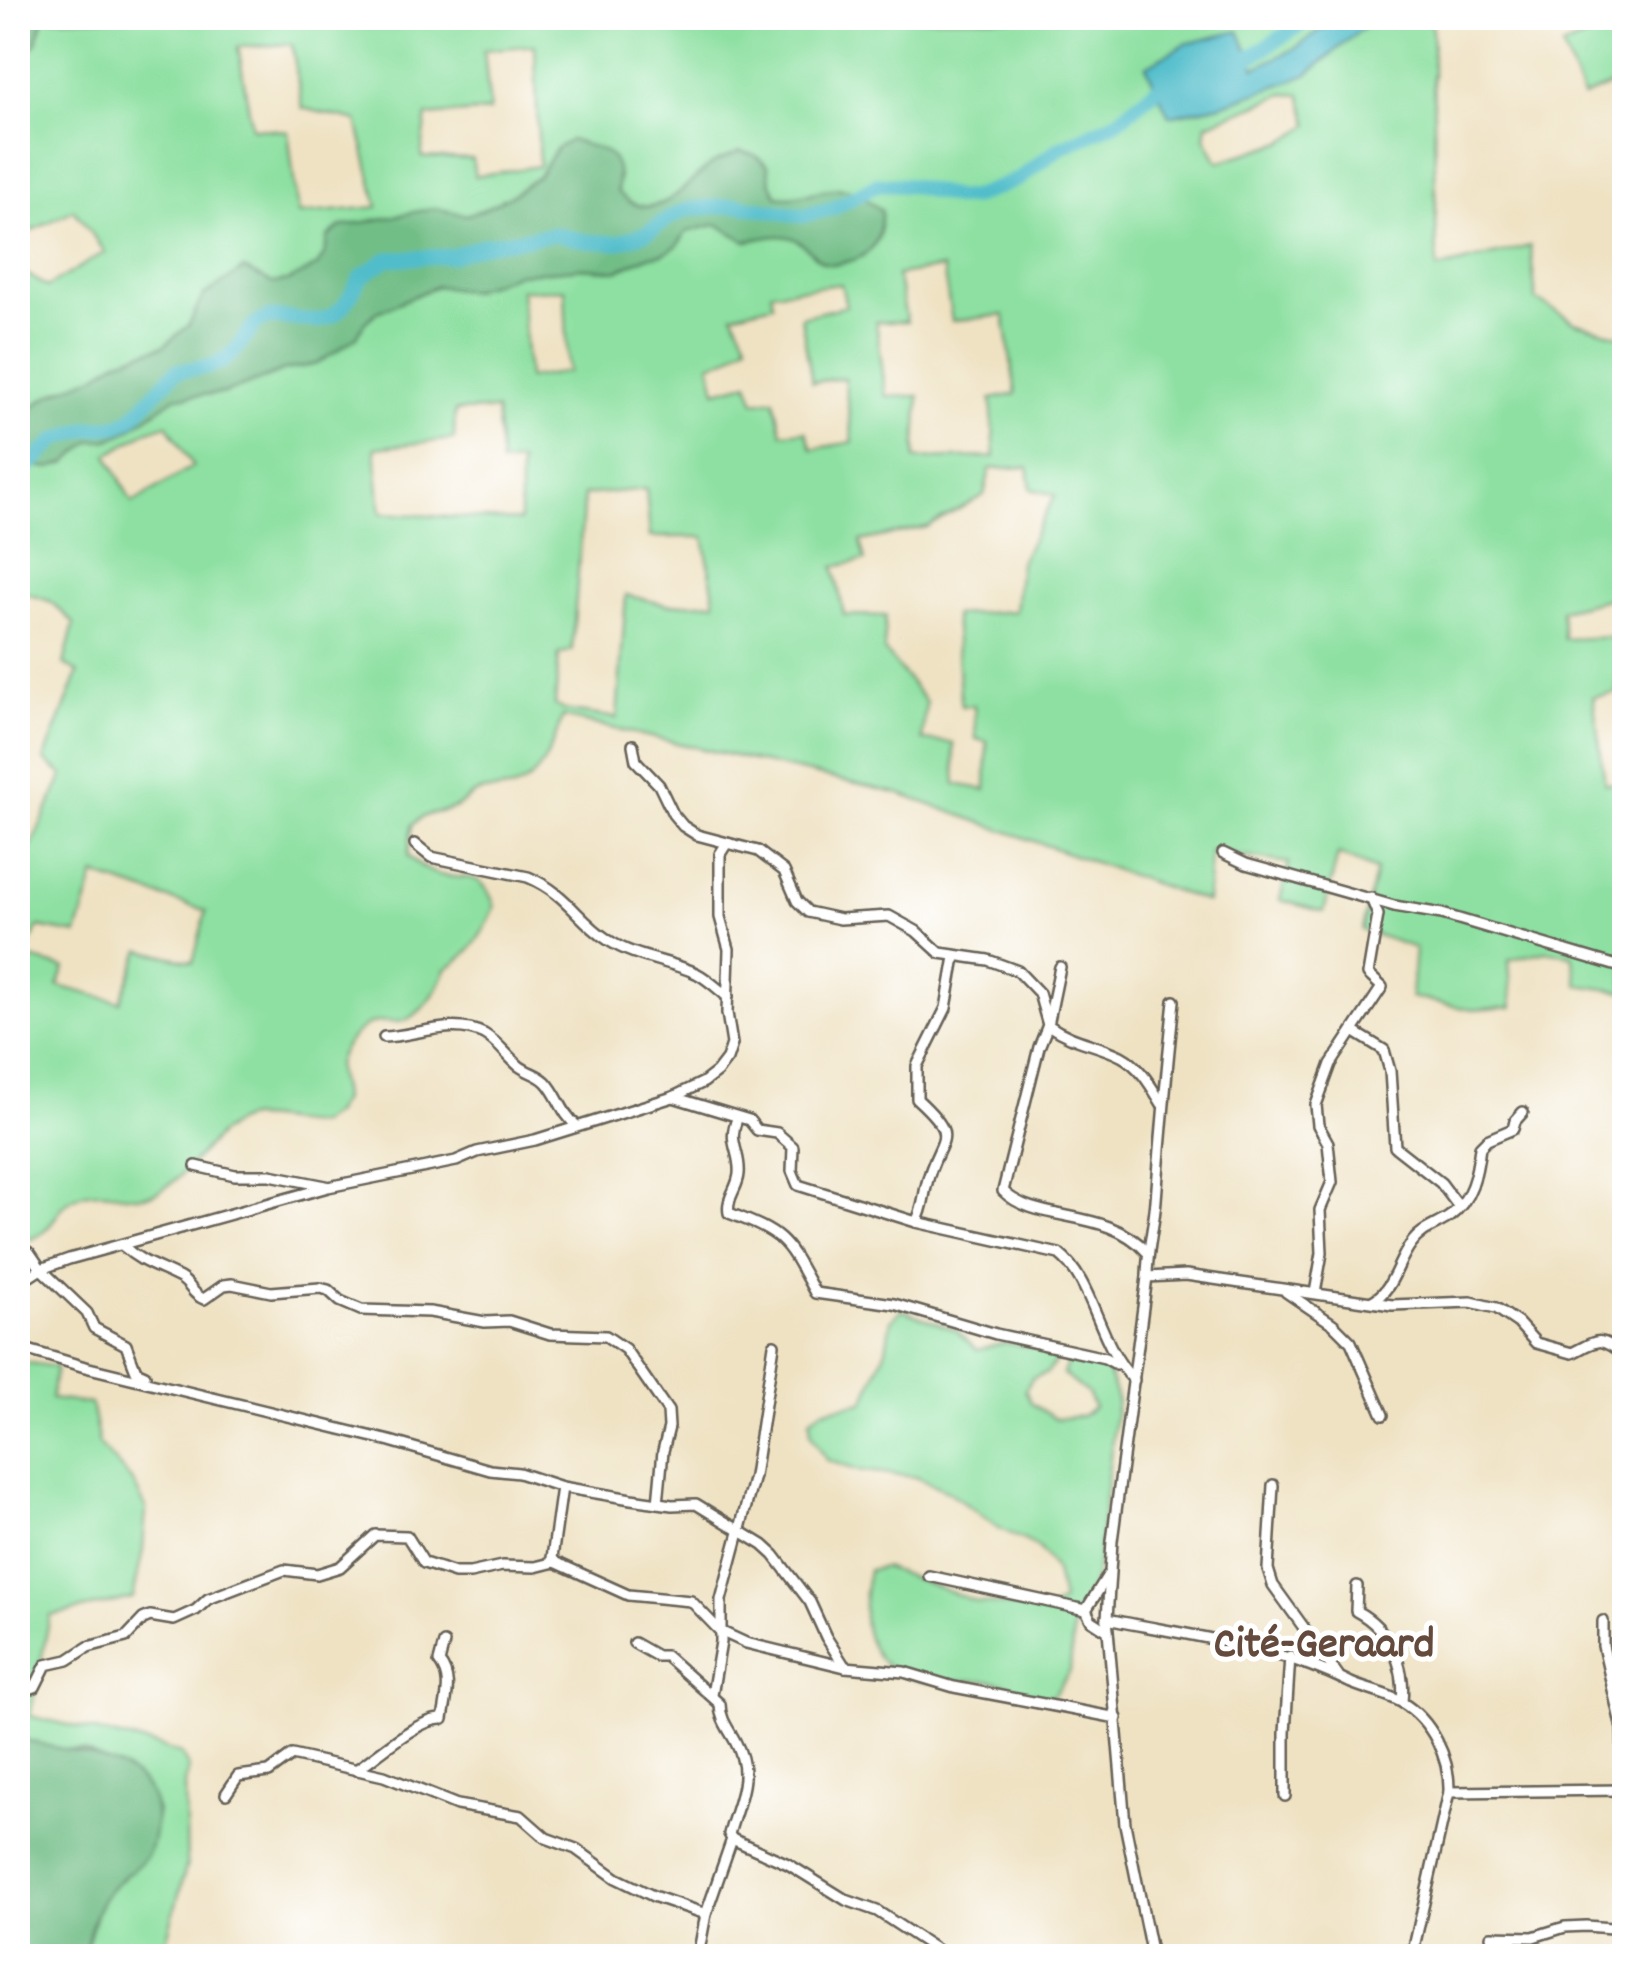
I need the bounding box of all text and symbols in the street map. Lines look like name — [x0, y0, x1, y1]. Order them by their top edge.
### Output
district label: Cité-Geraard — [1213, 1615, 1435, 1679]

